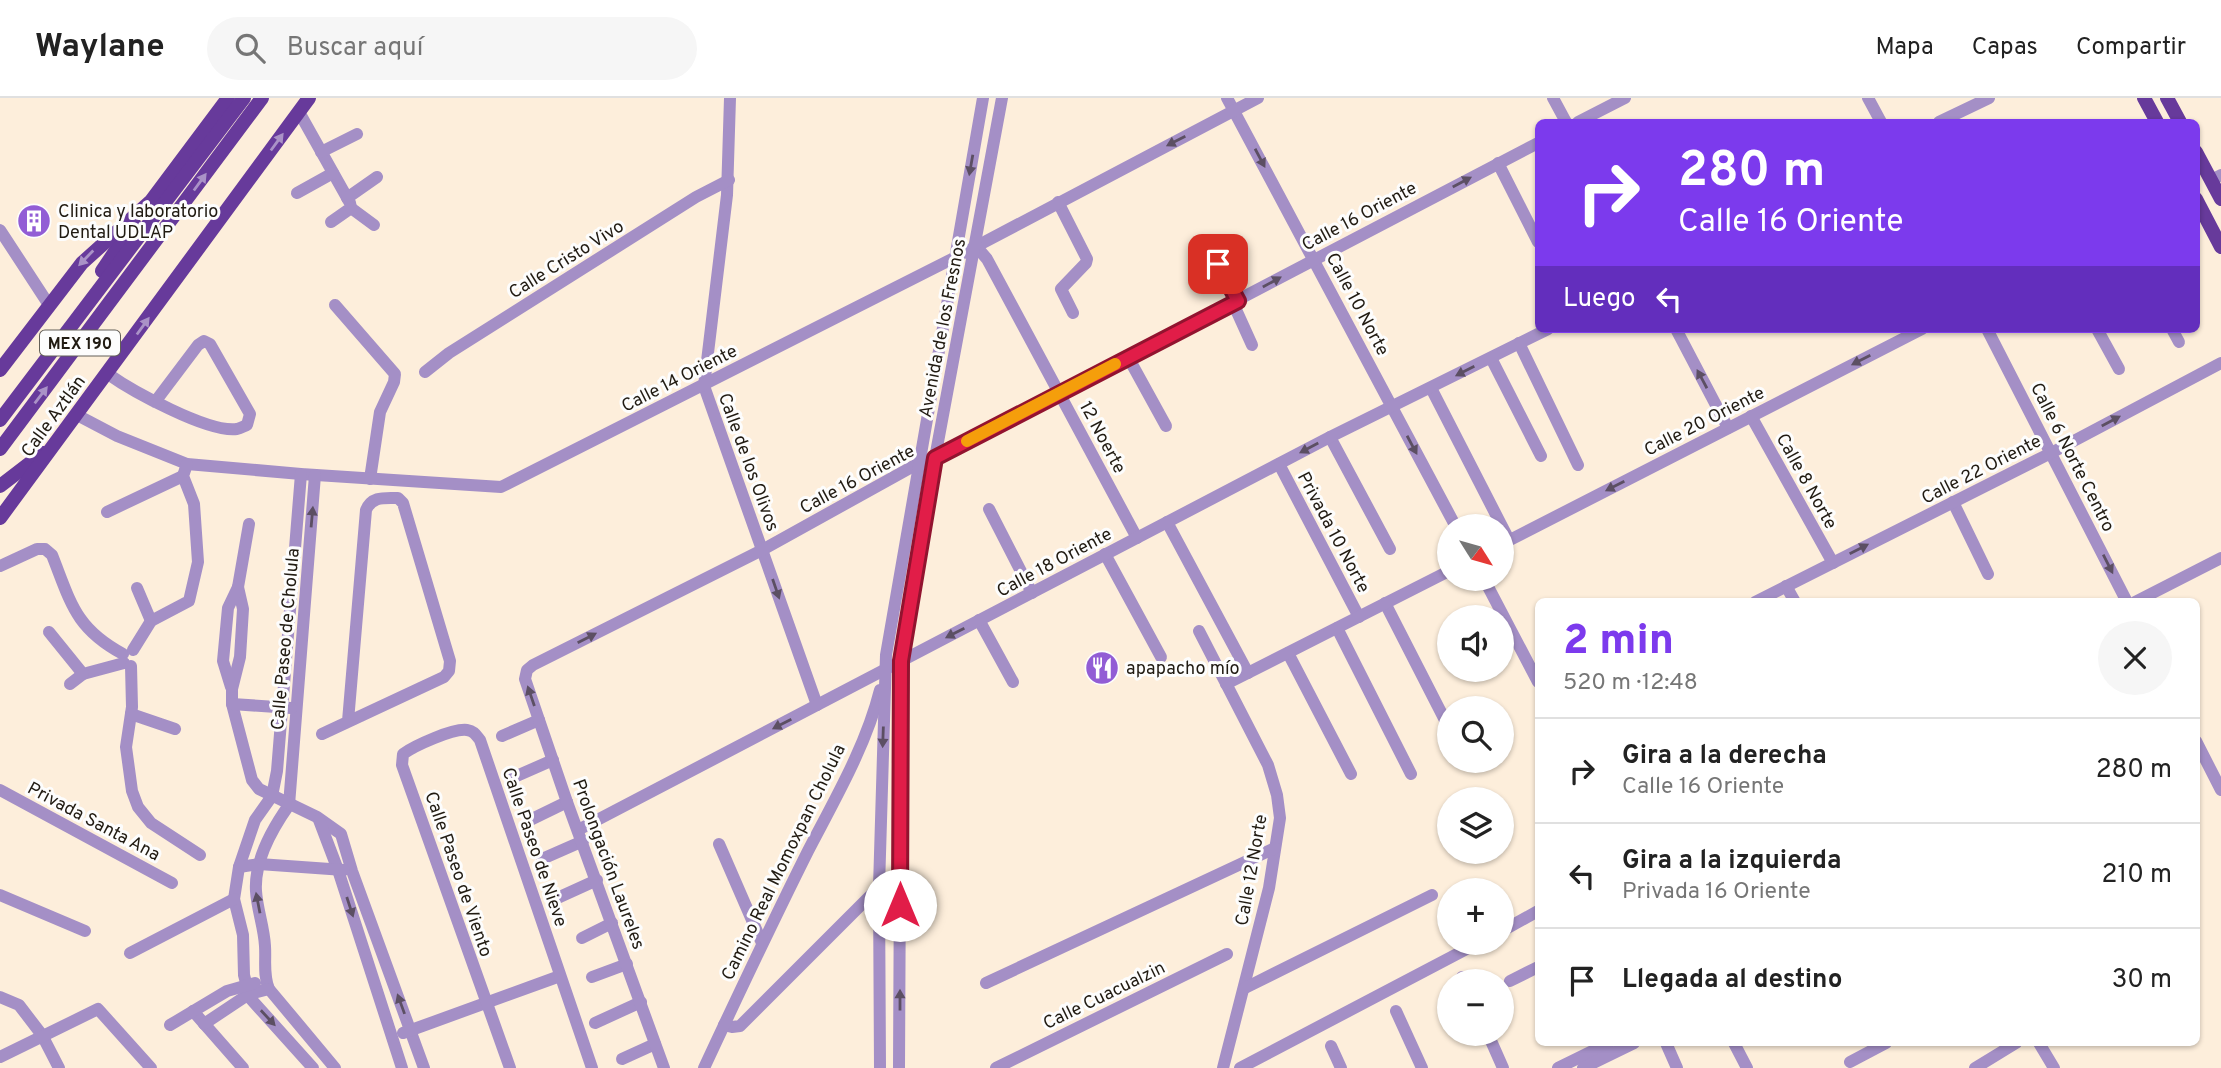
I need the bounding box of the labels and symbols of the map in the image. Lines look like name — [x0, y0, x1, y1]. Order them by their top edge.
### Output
one-way arrow — [270, 133, 284, 151]
one-way arrow — [1166, 135, 1186, 146]
one-way arrow — [1254, 148, 1265, 168]
one-way arrow — [965, 154, 976, 176]
one-way arrow — [193, 173, 208, 191]
one-way arrow — [1452, 176, 1472, 188]
street label: Calle 16 Oriente — [1298, 177, 1421, 257]
place label: Clinica y laboratorio Dental UDLAP — [58, 201, 218, 245]
building icon: Clinica y laboratorio Dental UDLAP — [15, 202, 53, 240]
street label: Calle Cristo Vivo — [505, 216, 629, 305]
pin — [1188, 234, 1248, 294]
street label: Avenida de los Fresnos — [915, 237, 972, 420]
street label: Calle 10 Norte — [1320, 249, 1393, 360]
one-way arrow — [78, 250, 95, 267]
one-way arrow — [1263, 276, 1282, 288]
one-way arrow — [136, 316, 150, 335]
road number: MEX 190 — [40, 330, 120, 356]
street label: Calle 14 Oriente — [618, 340, 741, 418]
one-way arrow — [1851, 354, 1871, 366]
one-way arrow — [1455, 365, 1475, 376]
one-way arrow — [1696, 369, 1708, 388]
street label: Calle Aztlán — [17, 371, 92, 462]
street label: Calle 6 Norte Centro — [2024, 379, 2119, 536]
street label: Calle 20 Oriente — [1641, 382, 1769, 463]
one-way arrow — [34, 385, 48, 404]
street label: Calle de los Olivos — [712, 390, 783, 535]
street label: 12 Noerte — [1073, 398, 1130, 478]
one-way arrow — [2101, 415, 2121, 427]
street label: Calle 8 Norte — [1770, 430, 1841, 534]
street label: Calle 22 Oriente — [1918, 430, 2045, 510]
one-way arrow — [1406, 436, 1418, 456]
street label: Calle 16 Oriente — [796, 440, 919, 520]
one-way arrow — [1298, 442, 1318, 454]
street label: Privada 10 Norte — [1291, 468, 1374, 597]
one-way arrow — [1604, 479, 1624, 491]
one-way arrow — [307, 506, 318, 528]
north arrow — [1437, 514, 1514, 592]
street label: Calle 18 Oriente — [993, 523, 1116, 603]
one-way arrow — [1849, 544, 1869, 555]
street label: Calle Paseo de Cholula — [267, 547, 306, 731]
one-way arrow — [2102, 554, 2113, 574]
one-way arrow — [771, 578, 782, 599]
one-way arrow — [945, 627, 965, 638]
one-way arrow — [577, 633, 597, 644]
restaurant icon: apapacho mío — [1083, 649, 1121, 687]
place label: apapacho mío — [1126, 658, 1240, 681]
one-way arrow — [525, 685, 536, 706]
one-way arrow — [772, 718, 792, 729]
one-way arrow — [878, 726, 889, 748]
street label: Camino Real Momoxpan Cholula — [717, 741, 852, 985]
street label: Calle Paseo de Nieve — [496, 765, 572, 930]
street label: Prolongación Laureles — [566, 776, 649, 953]
street label: Privada Santa Ana — [23, 778, 164, 867]
street label: Calle Paseo de Viento — [418, 789, 497, 960]
street label: Calle 12 Norte — [1231, 813, 1274, 928]
position arrow — [863, 868, 937, 942]
one-way arrow — [252, 892, 263, 914]
one-way arrow — [345, 897, 356, 918]
street label: Calle Cuacualzin — [1040, 957, 1170, 1036]
one-way arrow — [894, 989, 905, 1011]
one-way arrow — [396, 993, 407, 1014]
one-way arrow — [260, 1009, 276, 1026]

